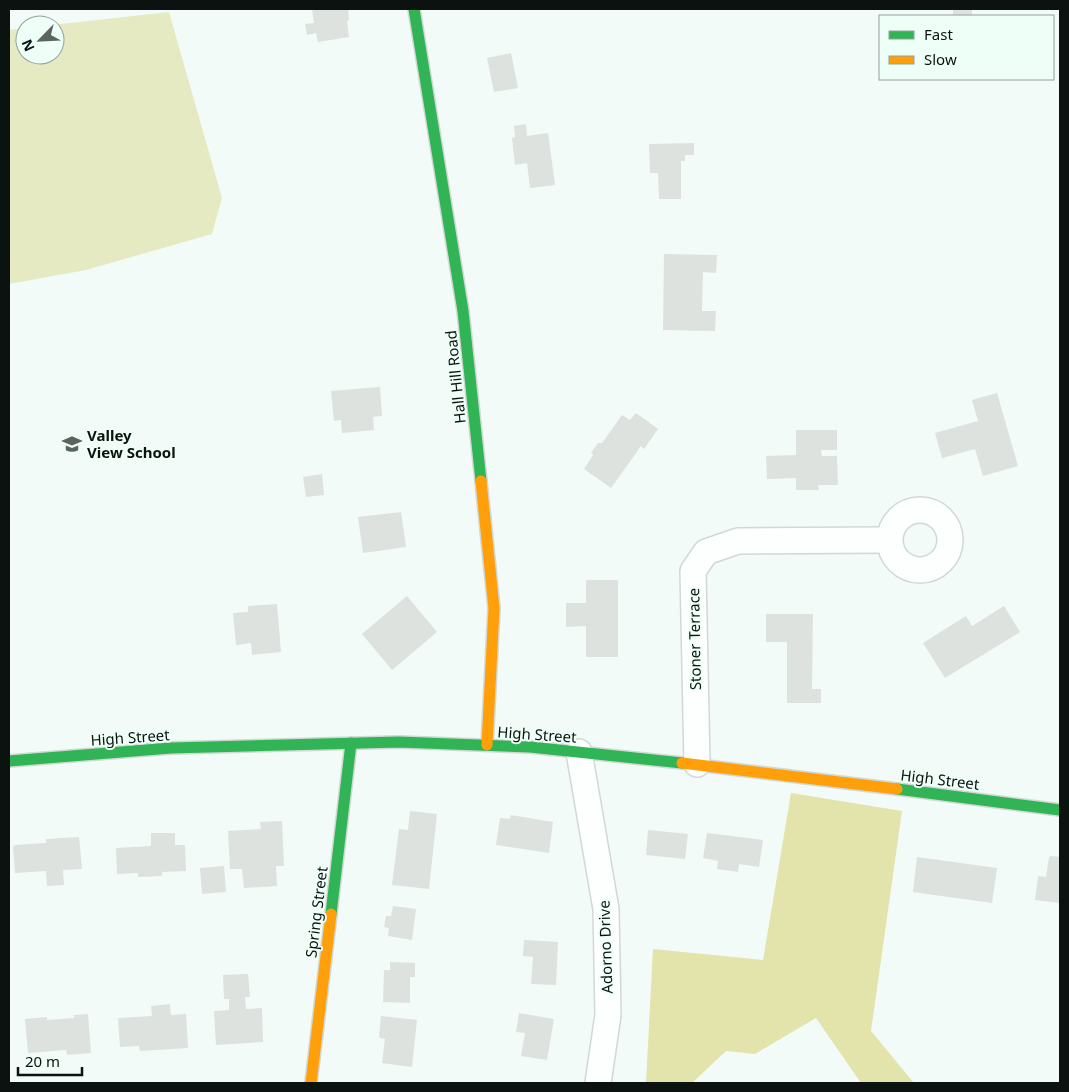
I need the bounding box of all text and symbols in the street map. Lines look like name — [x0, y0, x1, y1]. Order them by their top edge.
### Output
north arrow — [15, 15, 65, 65]
legend — [879, 15, 1054, 80]
text: Fast — [924, 24, 953, 44]
text: N — [17, 36, 39, 55]
text: Slow — [924, 49, 957, 69]
street label: Hall Hill Road — [440, 329, 470, 425]
place label: Valley View School — [87, 425, 176, 462]
school or university icon: Valley View School — [61, 433, 83, 455]
street label: Stoner Terrace — [683, 588, 705, 690]
street label: High Street — [497, 721, 578, 747]
street label: High Street — [90, 724, 171, 750]
street label: High Street — [899, 764, 981, 794]
street label: Spring Street — [300, 865, 332, 959]
street label: Adorno Drive — [593, 900, 617, 994]
scale bar — [18, 1044, 81, 1076]
text: 20 m — [25, 1051, 60, 1071]

